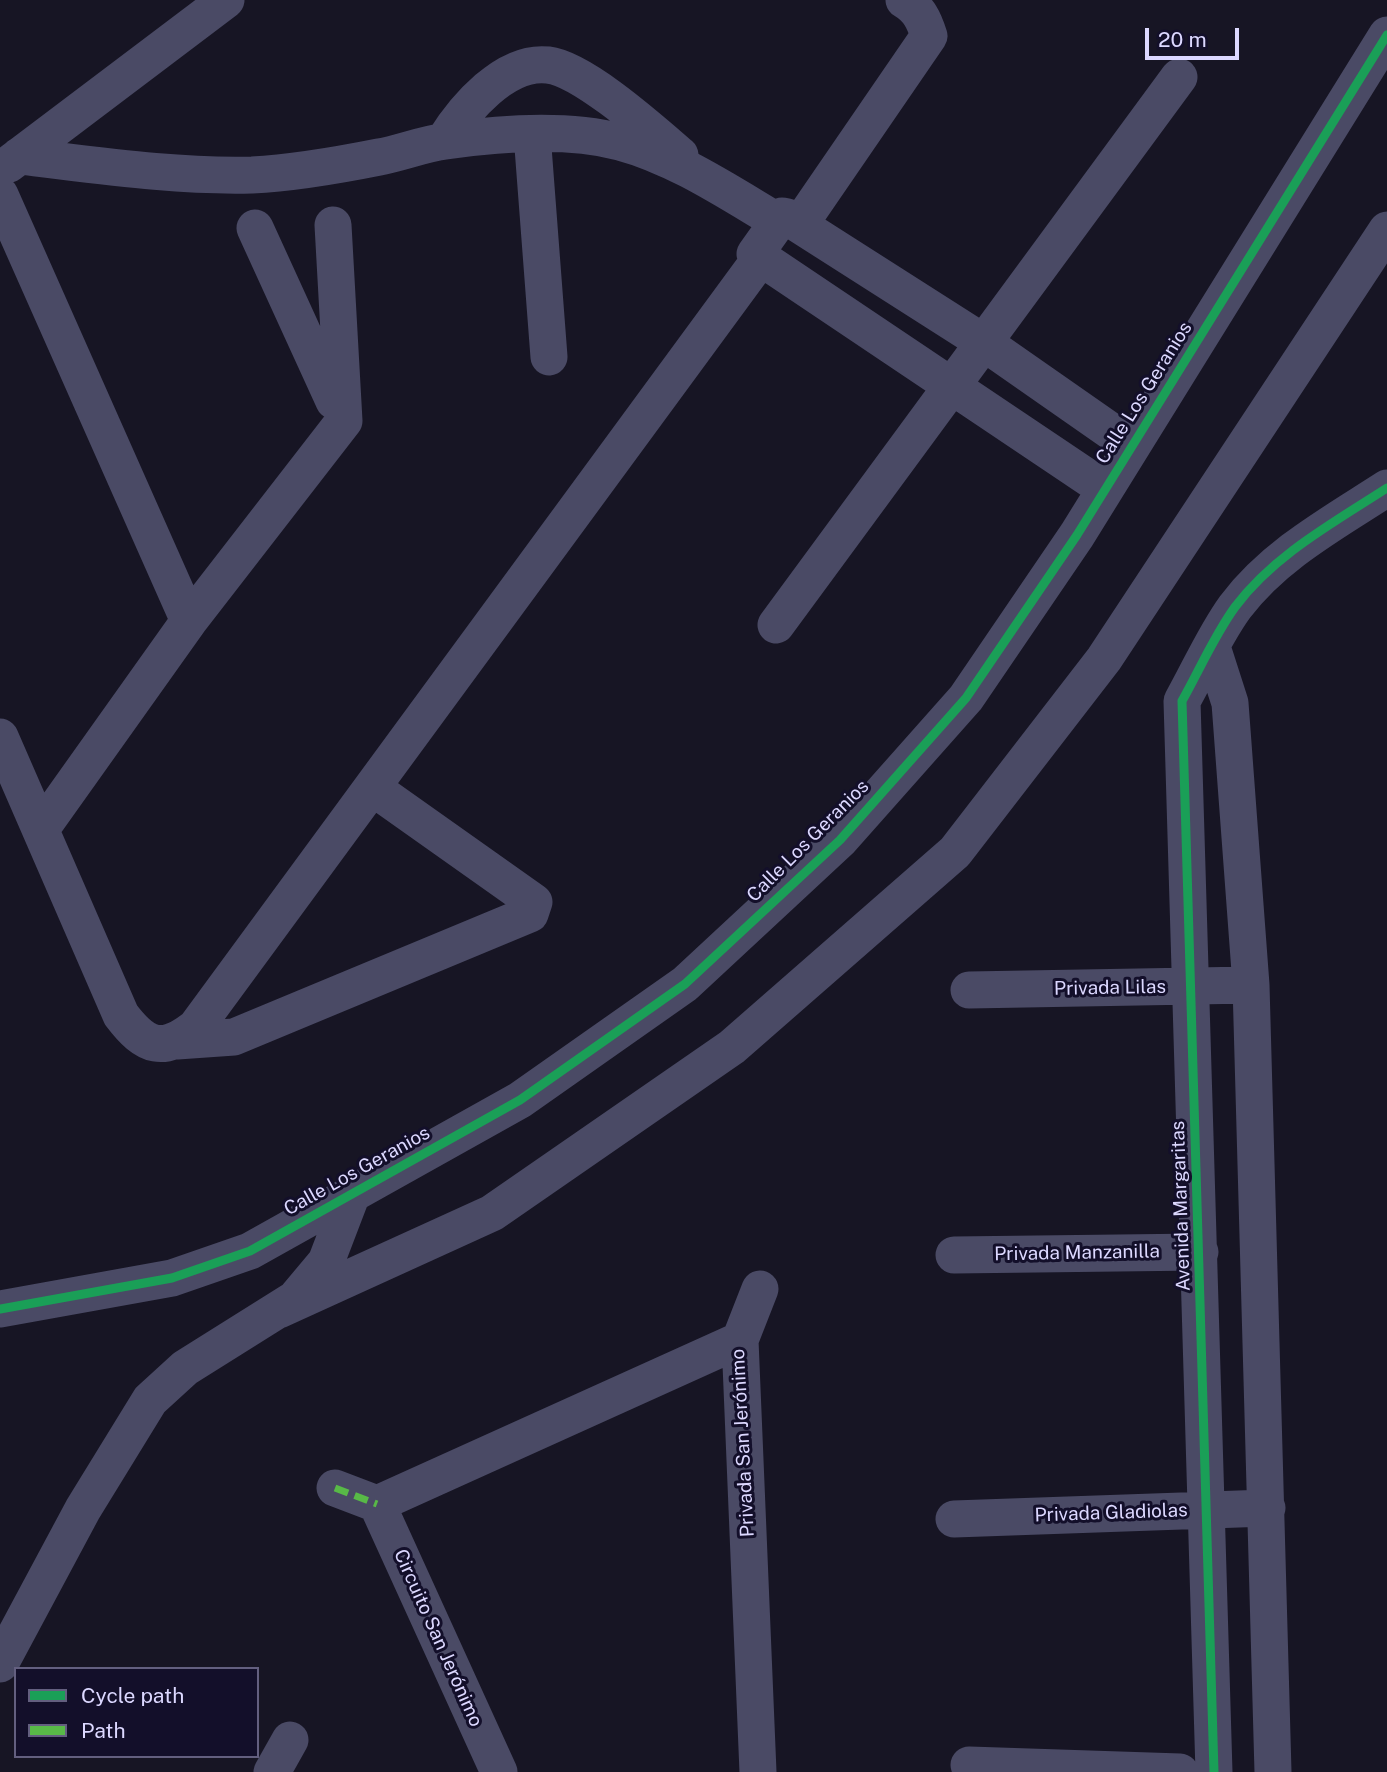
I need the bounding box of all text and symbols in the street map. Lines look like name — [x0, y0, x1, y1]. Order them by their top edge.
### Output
scale bar — [1149, 14, 1244, 58]
text: 20 m — [1158, 27, 1207, 52]
street label: Calle Los Geranios — [1091, 318, 1197, 468]
street label: Calle Los Geranios — [742, 775, 874, 907]
street label: Privada Lilas — [1054, 976, 1166, 1000]
street label: Avenida Margaritas — [1167, 1120, 1195, 1292]
street label: Calle Los Geranios — [280, 1121, 434, 1221]
street label: Privada Manzanilla — [994, 1240, 1160, 1266]
street label: Privada San Jerónimo — [727, 1348, 759, 1538]
street label: Privada Gladiolas — [1034, 1499, 1188, 1527]
street label: Circuito San Jerónimo — [389, 1546, 487, 1730]
legend — [14, 1667, 259, 1758]
text: Cycle path — [81, 1683, 184, 1708]
text: Path — [81, 1718, 126, 1743]

